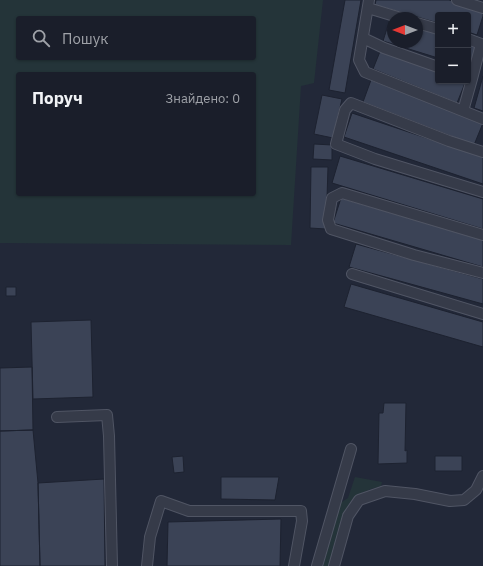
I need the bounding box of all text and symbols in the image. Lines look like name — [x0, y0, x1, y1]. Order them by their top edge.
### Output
north arrow — [387, 12, 423, 48]
map controls — [435, 12, 471, 84]
button: + — [435, 12, 471, 48]
search box — [16, 16, 256, 60]
icon: search — [30, 27, 52, 49]
text: Пошук — [62, 29, 109, 48]
button: − — [435, 48, 471, 84]
text: Поруч — [32, 87, 83, 109]
text: Знайдено: 0 — [166, 90, 240, 107]

